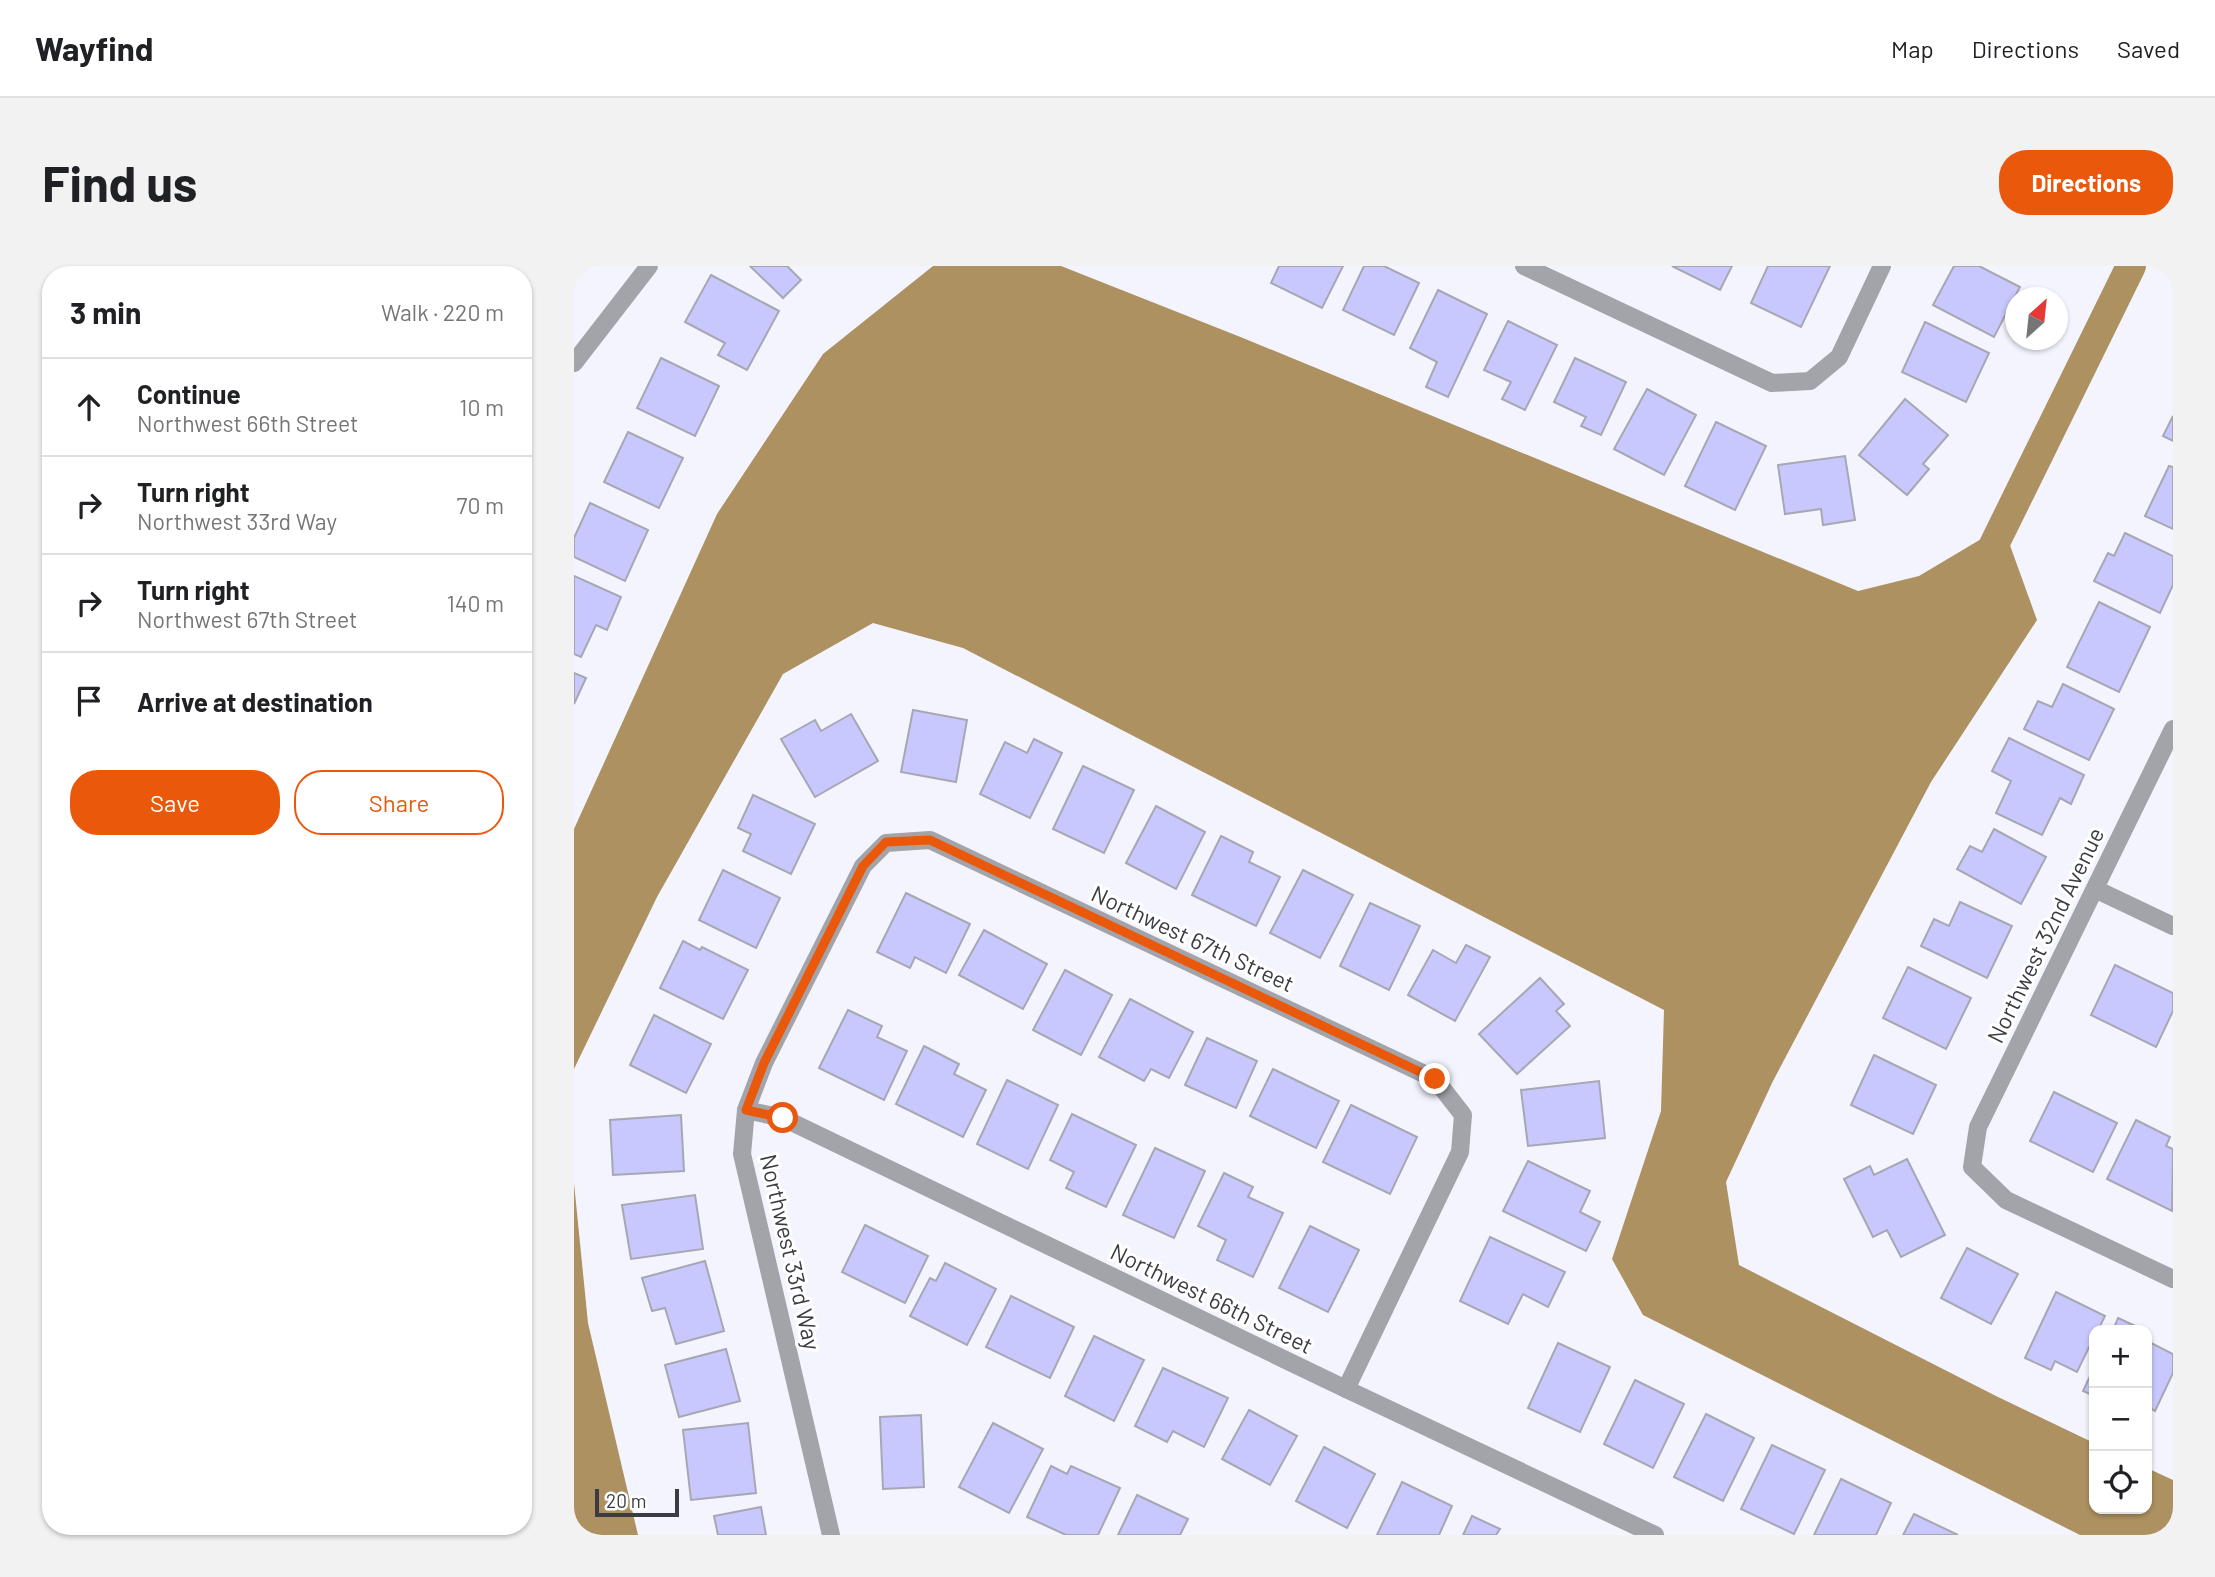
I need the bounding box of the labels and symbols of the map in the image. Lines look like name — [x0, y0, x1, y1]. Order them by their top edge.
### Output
north arrow — [2005, 287, 2068, 350]
street label: Northwest 32nd Avenue — [1981, 823, 2109, 1047]
street label: Northwest 67th Street — [1087, 879, 1299, 997]
route end — [1419, 1063, 1450, 1094]
route start — [767, 1102, 798, 1133]
street label: Northwest 33rd Way — [755, 1151, 827, 1353]
street label: Northwest 66th Street — [1106, 1237, 1318, 1359]
scale bar — [595, 1486, 679, 1518]

